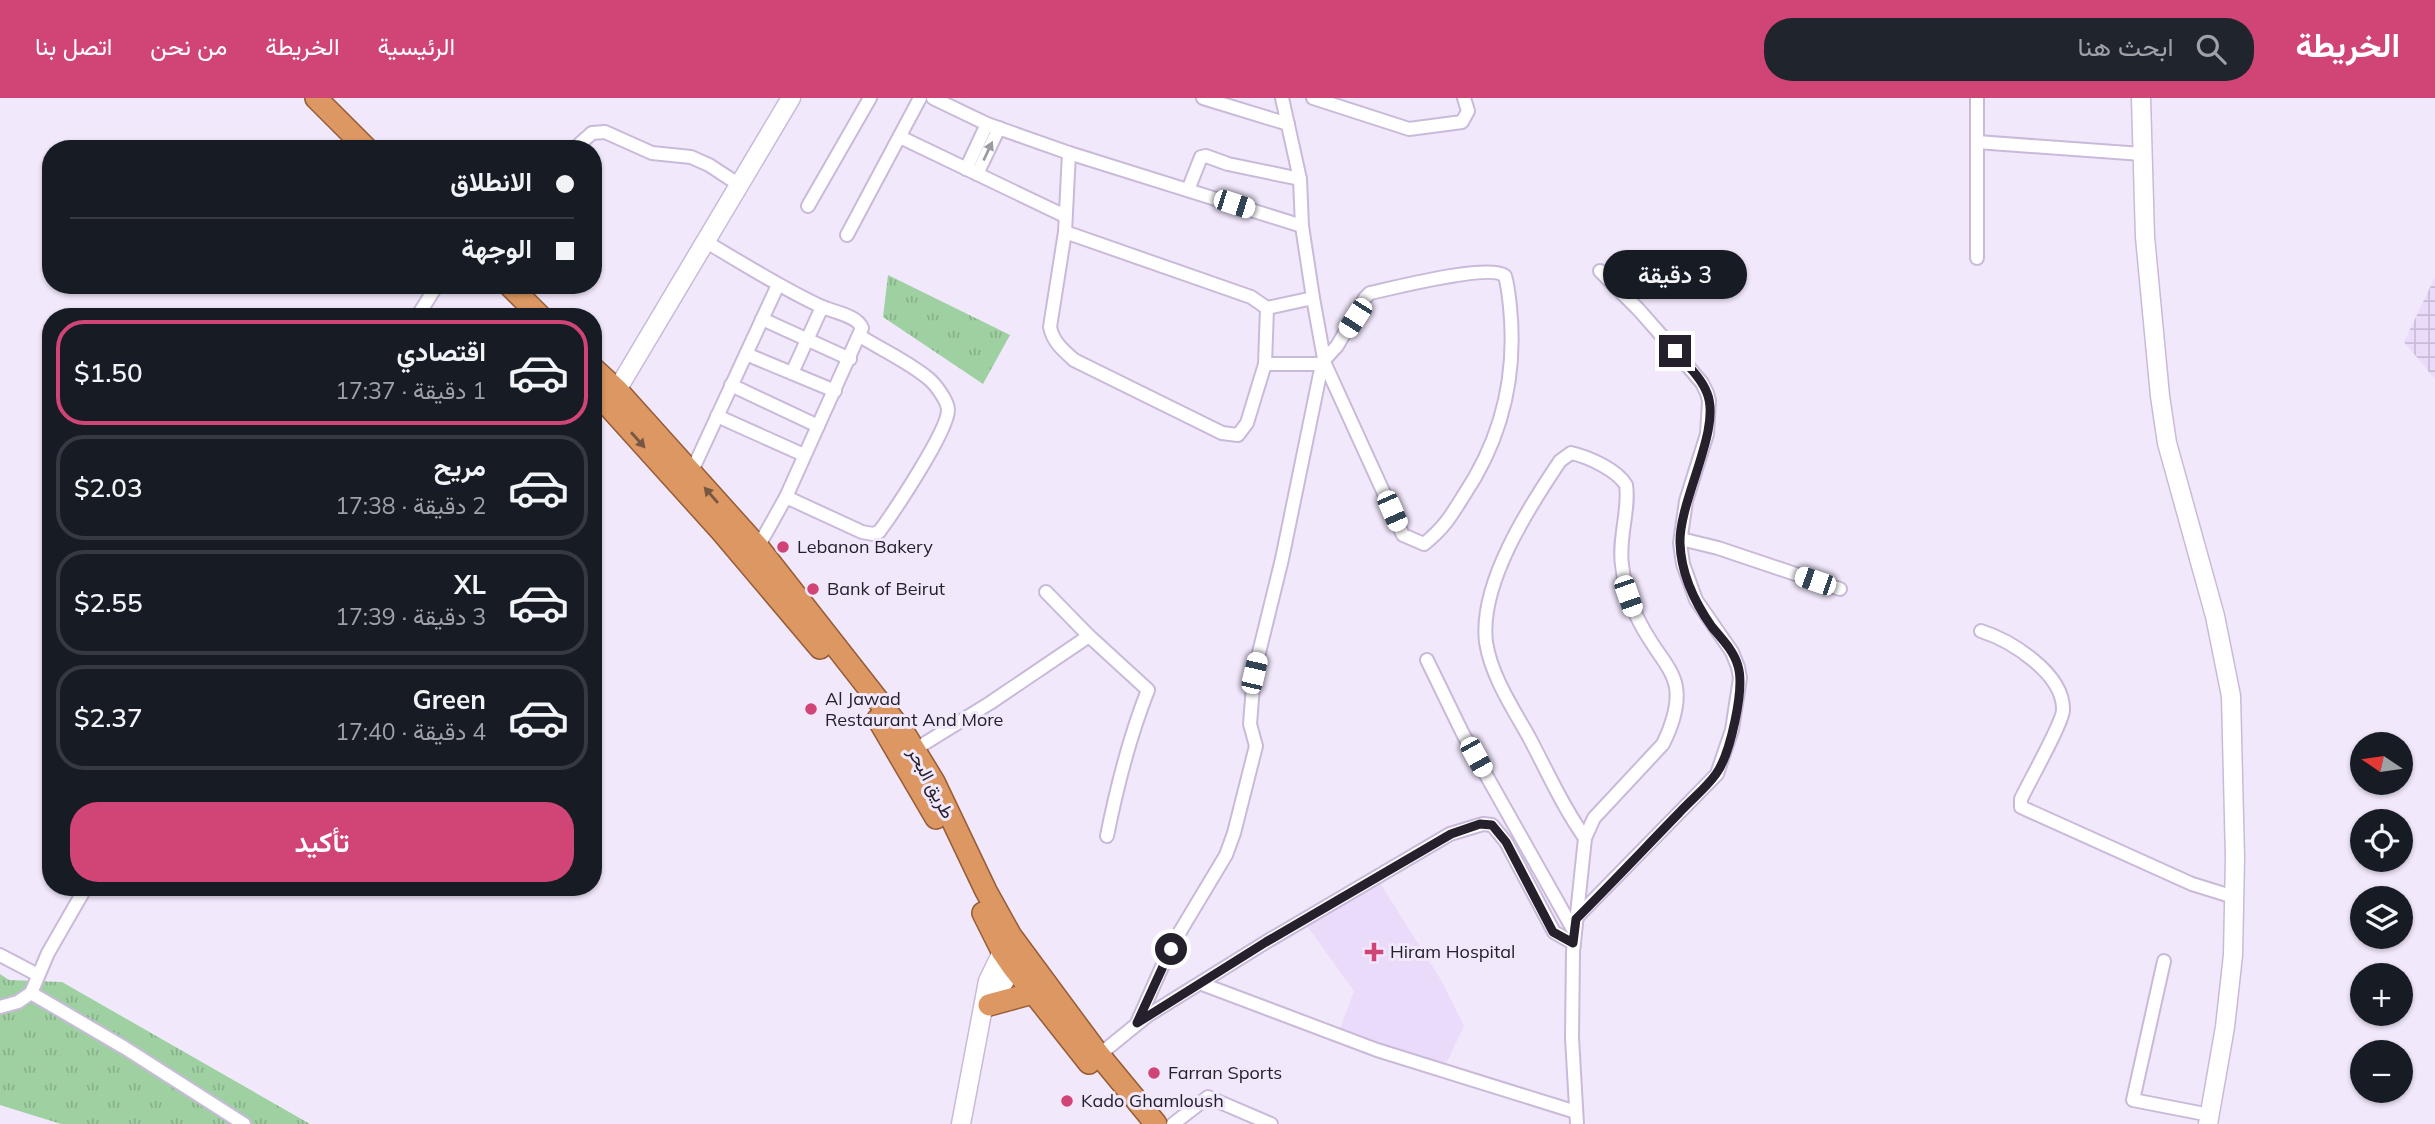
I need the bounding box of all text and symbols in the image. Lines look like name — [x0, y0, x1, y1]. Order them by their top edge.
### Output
search box — [1764, 18, 2254, 81]
text: الخريطة — [2296, 24, 2400, 65]
text: ابحث هنا — [2078, 30, 2174, 63]
icon: search — [2192, 30, 2230, 68]
text: اتصل بنا — [35, 31, 112, 61]
text: من نحن — [150, 31, 227, 61]
text: الخريطة — [265, 31, 339, 61]
text: الرئيسية — [377, 31, 455, 61]
one-way arrow — [982, 141, 994, 161]
text: الانطلاق — [450, 165, 532, 198]
car — [1211, 188, 1258, 220]
text: الوجهة — [461, 232, 532, 265]
callout: 3 دقيقة — [1603, 250, 1747, 299]
text: 3 دقيقة — [1638, 260, 1712, 289]
car — [1335, 295, 1376, 341]
text: اقتصادي — [397, 335, 486, 368]
route end — [1659, 335, 1691, 367]
icon: car — [507, 341, 570, 404]
text: $1.50 — [74, 356, 143, 389]
text: 1 دقيقة · 17:37 — [335, 376, 486, 405]
one-way arrow — [630, 431, 646, 449]
text: مريح — [434, 450, 486, 483]
icon: car — [507, 456, 570, 519]
text: $2.03 — [74, 471, 143, 504]
one-way arrow — [703, 487, 719, 504]
car — [1374, 488, 1411, 534]
text: 2 دقيقة · 17:38 — [335, 491, 486, 520]
place label: Lebanon Bakery — [797, 535, 933, 558]
marker: Lebanon Bakery — [775, 539, 791, 555]
car — [1792, 564, 1839, 598]
text: XL — [454, 568, 486, 601]
icon: car — [507, 571, 570, 634]
car — [1612, 573, 1645, 619]
place label: Bank of Beirut — [827, 577, 945, 600]
marker: Bank of Beirut — [805, 581, 821, 597]
text: $2.55 — [74, 586, 143, 619]
text: 3 دقيقة · 17:39 — [335, 602, 486, 631]
car — [1240, 650, 1269, 696]
text: Green — [413, 683, 486, 716]
icon: car — [507, 686, 570, 749]
place label: Al Jawad Restaurant And More — [825, 687, 1003, 731]
text: $2.37 — [74, 701, 143, 734]
marker: Al Jawad Restaurant And More — [803, 701, 819, 717]
text: 4 دقيقة · 17:40 — [335, 717, 486, 746]
north arrow — [2350, 732, 2413, 794]
map controls — [2350, 732, 2413, 1103]
car — [1457, 734, 1496, 780]
street label: طريق البحر — [903, 742, 960, 822]
button: تأكيد — [70, 802, 574, 882]
button: locate — [2350, 809, 2413, 872]
button: layers — [2350, 886, 2413, 949]
route start — [1155, 933, 1187, 965]
place label: Hiram Hospital — [1390, 940, 1515, 963]
marker: Hiram Hospital — [1364, 942, 1384, 962]
button: + — [2350, 963, 2413, 1026]
button: − — [2350, 1040, 2413, 1103]
place label: Farran Sports — [1168, 1061, 1282, 1084]
marker: Farran Sports — [1146, 1065, 1162, 1081]
place label: Kado Ghamloush — [1081, 1089, 1224, 1112]
marker: Kado Ghamloush — [1059, 1093, 1075, 1109]

